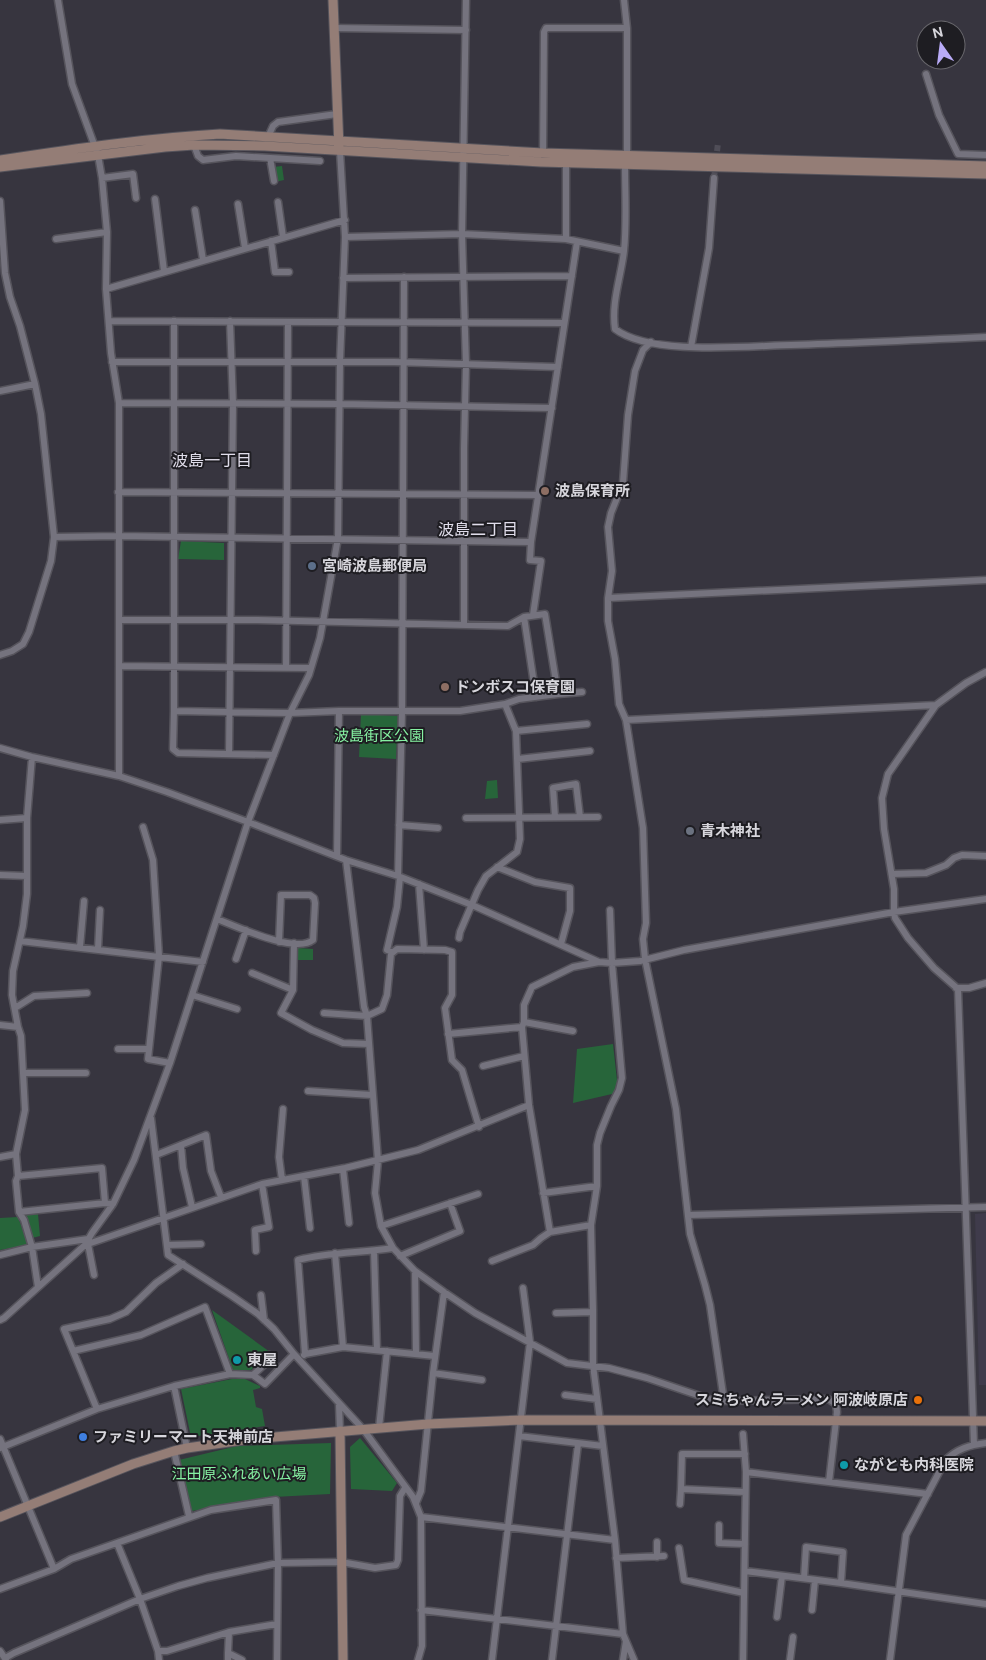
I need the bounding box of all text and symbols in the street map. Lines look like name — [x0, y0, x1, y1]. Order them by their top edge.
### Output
north arrow — [916, 20, 966, 70]
text: N — [931, 22, 945, 42]
district label: 波島一丁目 — [172, 450, 252, 471]
place label: 波島保育所 — [555, 481, 630, 501]
marker: 波島保育所 — [539, 485, 551, 497]
district label: 波島二丁目 — [438, 519, 518, 540]
place label: 宮崎波島郵便局 — [322, 556, 427, 576]
marker: 宮崎波島郵便局 — [306, 560, 318, 572]
place label: ドンボスコ保育園 — [455, 677, 575, 697]
marker: ドンボスコ保育園 — [439, 681, 451, 693]
park label: 波島街区公園 — [334, 726, 424, 746]
place label: 青木神社 — [700, 821, 760, 841]
marker: 青木神社 — [684, 825, 696, 837]
place label: 東屋 — [247, 1350, 277, 1370]
marker: 東屋 — [231, 1354, 243, 1366]
place label: スミちゃんラーメン 阿波岐原店 — [695, 1390, 908, 1410]
marker: スミちゃんラーメン 阿波岐原店 — [912, 1394, 924, 1406]
place label: ファミリーマート天神前店 — [93, 1427, 273, 1447]
marker: ファミリーマート天神前店 — [77, 1431, 89, 1443]
place label: ながとも内科医院 — [854, 1455, 974, 1475]
marker: ながとも内科医院 — [838, 1459, 850, 1471]
park label: 江田原ふれあい広場 — [171, 1464, 307, 1484]

